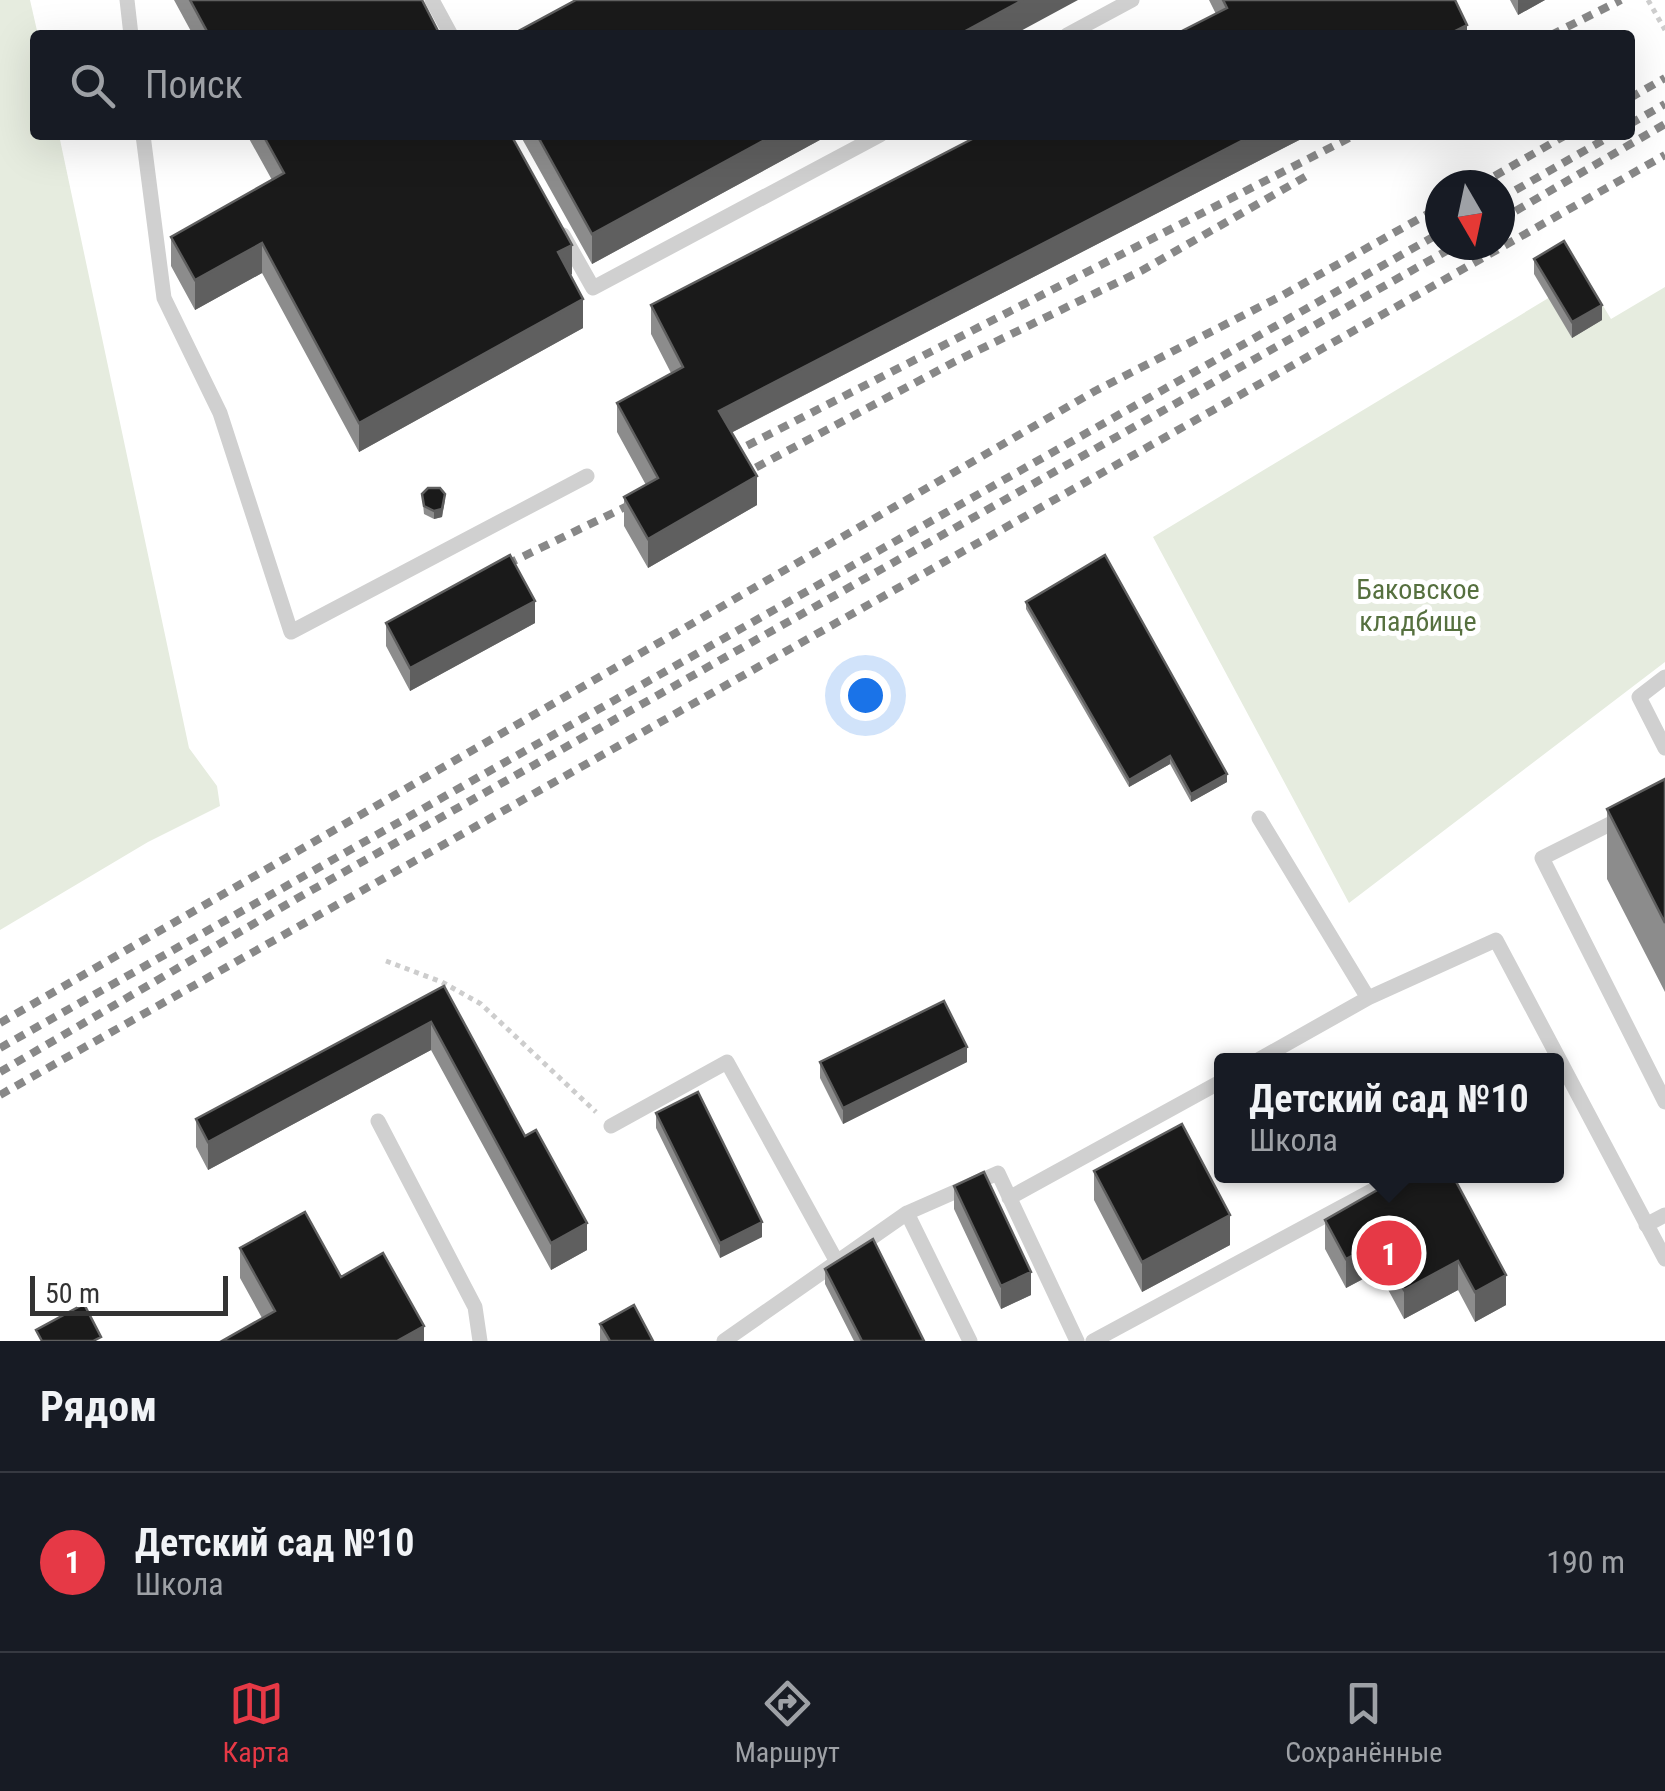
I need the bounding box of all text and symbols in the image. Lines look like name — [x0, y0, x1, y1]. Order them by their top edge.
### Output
search box — [30, 30, 1635, 140]
icon: search — [65, 58, 120, 113]
text: Поиск — [145, 63, 243, 107]
north arrow — [1425, 170, 1515, 260]
park label: Баковское кладбище — [1356, 573, 1480, 638]
your location — [840, 670, 891, 721]
popup — [1214, 1053, 1564, 1183]
text: Детский сад №10 — [1249, 1077, 1529, 1121]
text: Школа — [1249, 1121, 1338, 1159]
pin: 1 — [1356, 1216, 1422, 1290]
scale bar — [30, 1271, 228, 1316]
text: 50 m — [45, 1277, 100, 1310]
text: Рядом — [40, 1382, 157, 1431]
text: Детский сад №10 — [135, 1521, 414, 1565]
text: 1 — [64, 1543, 81, 1581]
text: 190 m — [1546, 1543, 1625, 1581]
text: Школа — [135, 1565, 224, 1603]
tab: Карта — [223, 1676, 290, 1769]
tab: Маршрут — [735, 1676, 840, 1769]
tab: Сохранённые — [1285, 1676, 1442, 1769]

